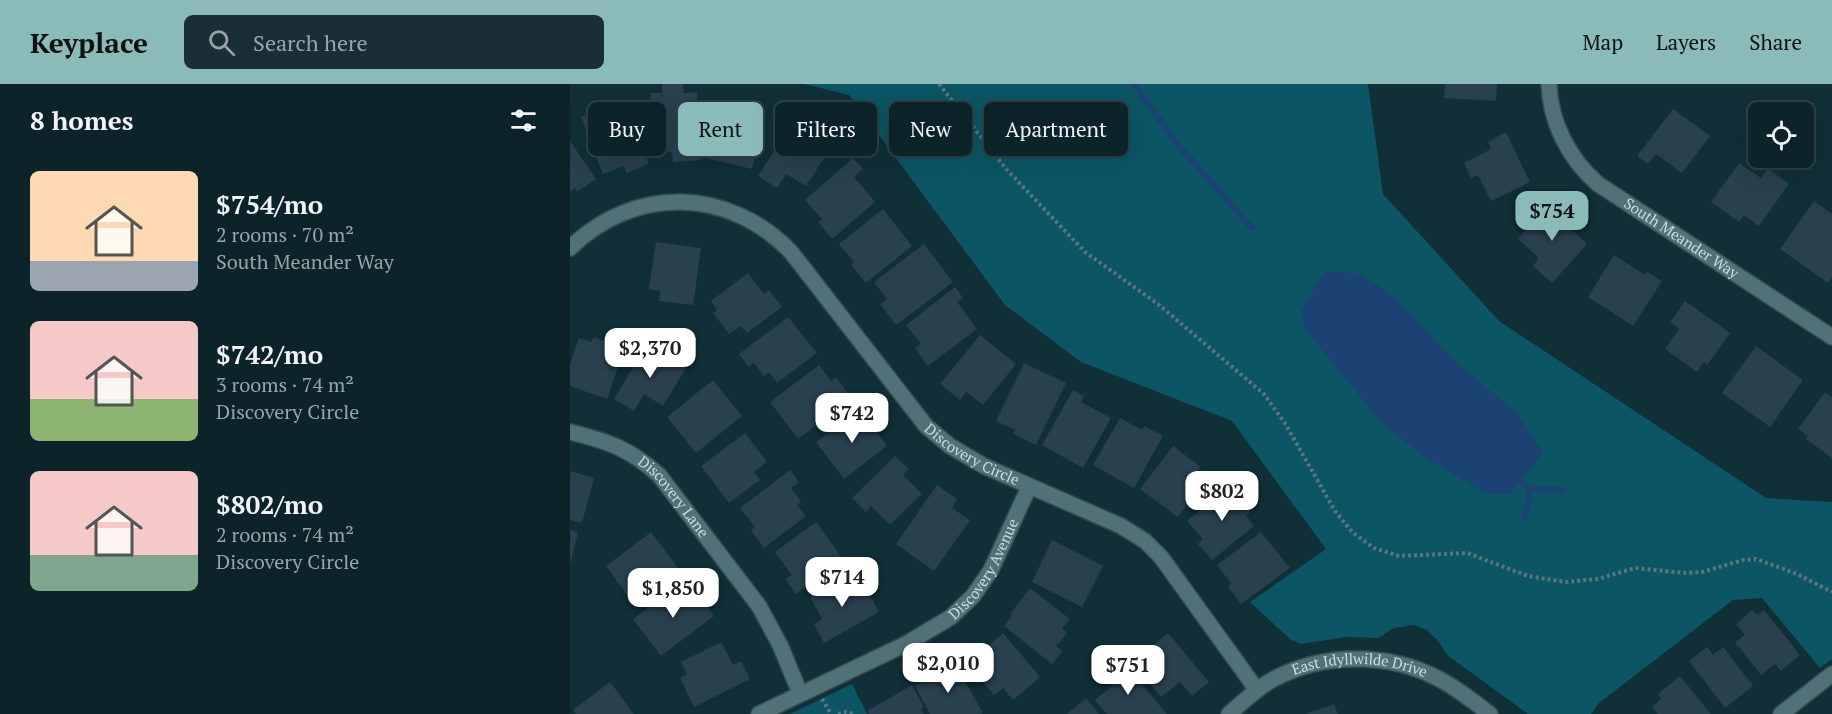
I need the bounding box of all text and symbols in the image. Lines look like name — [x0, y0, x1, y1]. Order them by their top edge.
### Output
search box — [184, 15, 604, 69]
text: Keyplace — [30, 24, 148, 61]
icon: search — [205, 26, 238, 59]
text: Search here — [253, 28, 368, 57]
text: Map — [1582, 28, 1623, 56]
text: Layers — [1656, 28, 1716, 56]
text: Share — [1749, 28, 1802, 56]
chip: Buy — [588, 102, 666, 156]
chip: Rent — [678, 102, 763, 156]
chip: Filters — [775, 102, 877, 156]
chip: New — [889, 102, 972, 156]
chip: Apartment — [984, 102, 1128, 156]
map controls — [1748, 102, 1814, 168]
button: locate — [1748, 102, 1814, 168]
text: 8 homes — [30, 103, 134, 137]
icon: filters — [507, 104, 540, 137]
text: $754/mo — [216, 187, 323, 221]
pin: $754 — [1516, 191, 1588, 242]
street label: South Meander Way — [1620, 193, 1744, 283]
icon: home — [78, 195, 150, 267]
text: $754 — [1529, 197, 1575, 224]
text: 2 rooms · 70 m² — [216, 221, 354, 248]
text: South Meander Way — [216, 248, 394, 275]
pin: $2,370 — [601, 328, 699, 379]
text: $2,370 — [619, 334, 681, 361]
text: $742/mo — [216, 337, 323, 371]
icon: home — [78, 345, 150, 417]
text: 3 rooms · 74 m² — [216, 371, 354, 398]
pin: $742 — [816, 393, 888, 444]
text: Discovery Circle — [216, 398, 359, 425]
text: $742 — [829, 399, 875, 426]
street label: Discovery Circle — [921, 418, 1023, 489]
street label: Discovery Lane — [634, 451, 714, 541]
pin: $802 — [1186, 471, 1258, 522]
text: $802 — [1199, 477, 1245, 504]
text: $802/mo — [216, 487, 323, 521]
icon: home — [78, 495, 150, 567]
street label: Discovery Avenue — [943, 515, 1022, 624]
text: 2 rooms · 74 m² — [216, 521, 354, 548]
text: Discovery Circle — [216, 548, 359, 575]
pin: $714 — [806, 557, 878, 608]
text: $714 — [819, 563, 865, 590]
pin: $1,850 — [624, 568, 722, 619]
text: $1,850 — [642, 574, 704, 601]
pin: $2,010 — [899, 643, 997, 694]
pin: $751 — [1092, 645, 1164, 696]
street label: East Idyllwilde Drive — [1289, 648, 1431, 681]
text: $2,010 — [917, 649, 979, 676]
text: $751 — [1105, 651, 1151, 678]

